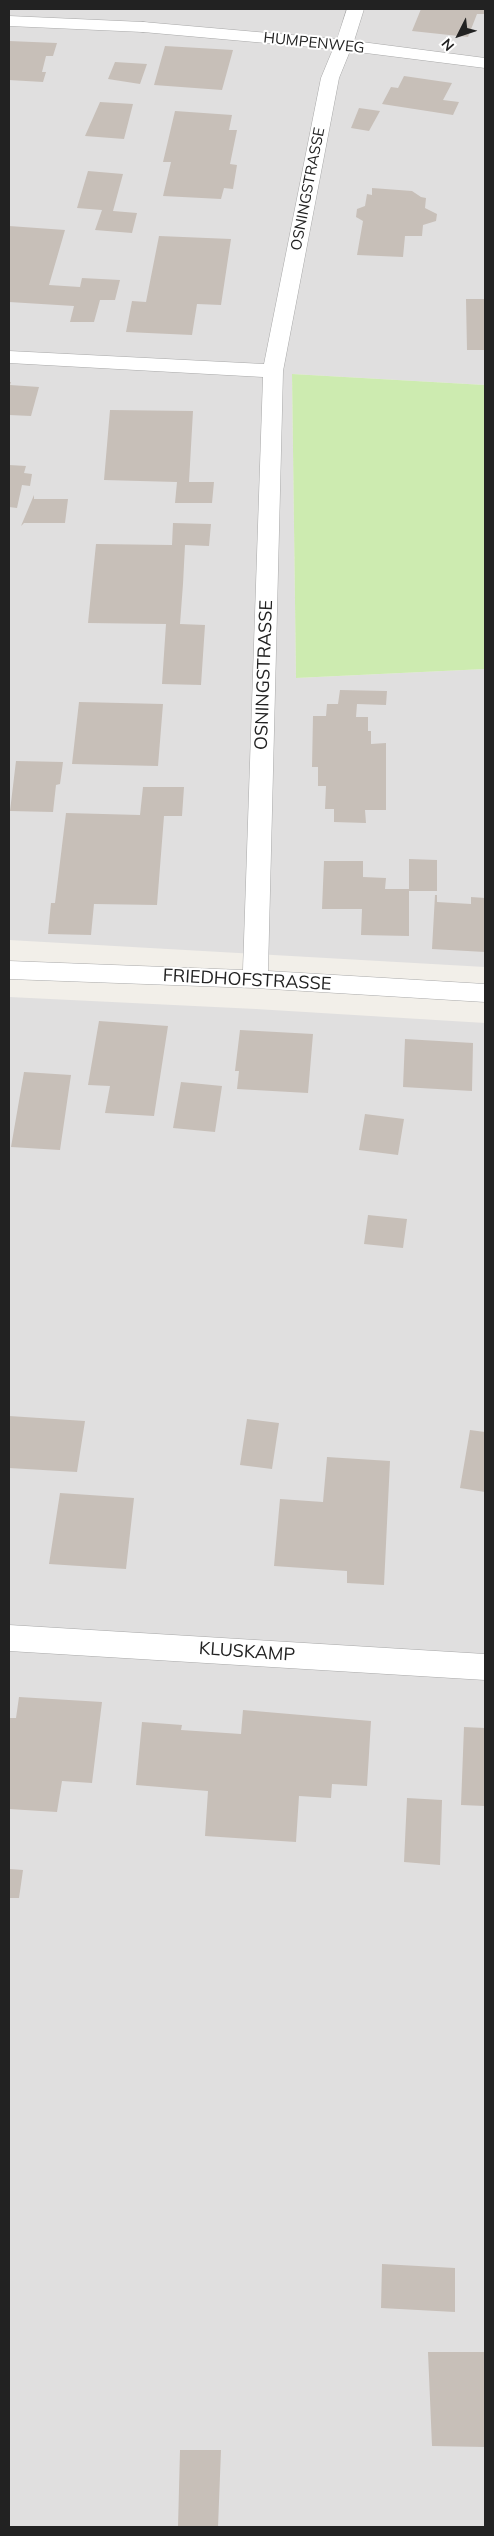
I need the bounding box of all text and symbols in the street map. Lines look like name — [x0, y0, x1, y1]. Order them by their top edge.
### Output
north arrow — [434, 10, 484, 60]
street label: HUMPENWEG — [263, 29, 365, 57]
text: N — [437, 35, 458, 55]
street label: OSNINGSTRASSE — [287, 126, 329, 252]
street label: OSNINGSTRASSE — [251, 600, 277, 750]
street label: FRIEDHOFSTRASSE — [162, 965, 332, 995]
street label: KLUSKAMP — [198, 1638, 296, 1666]

